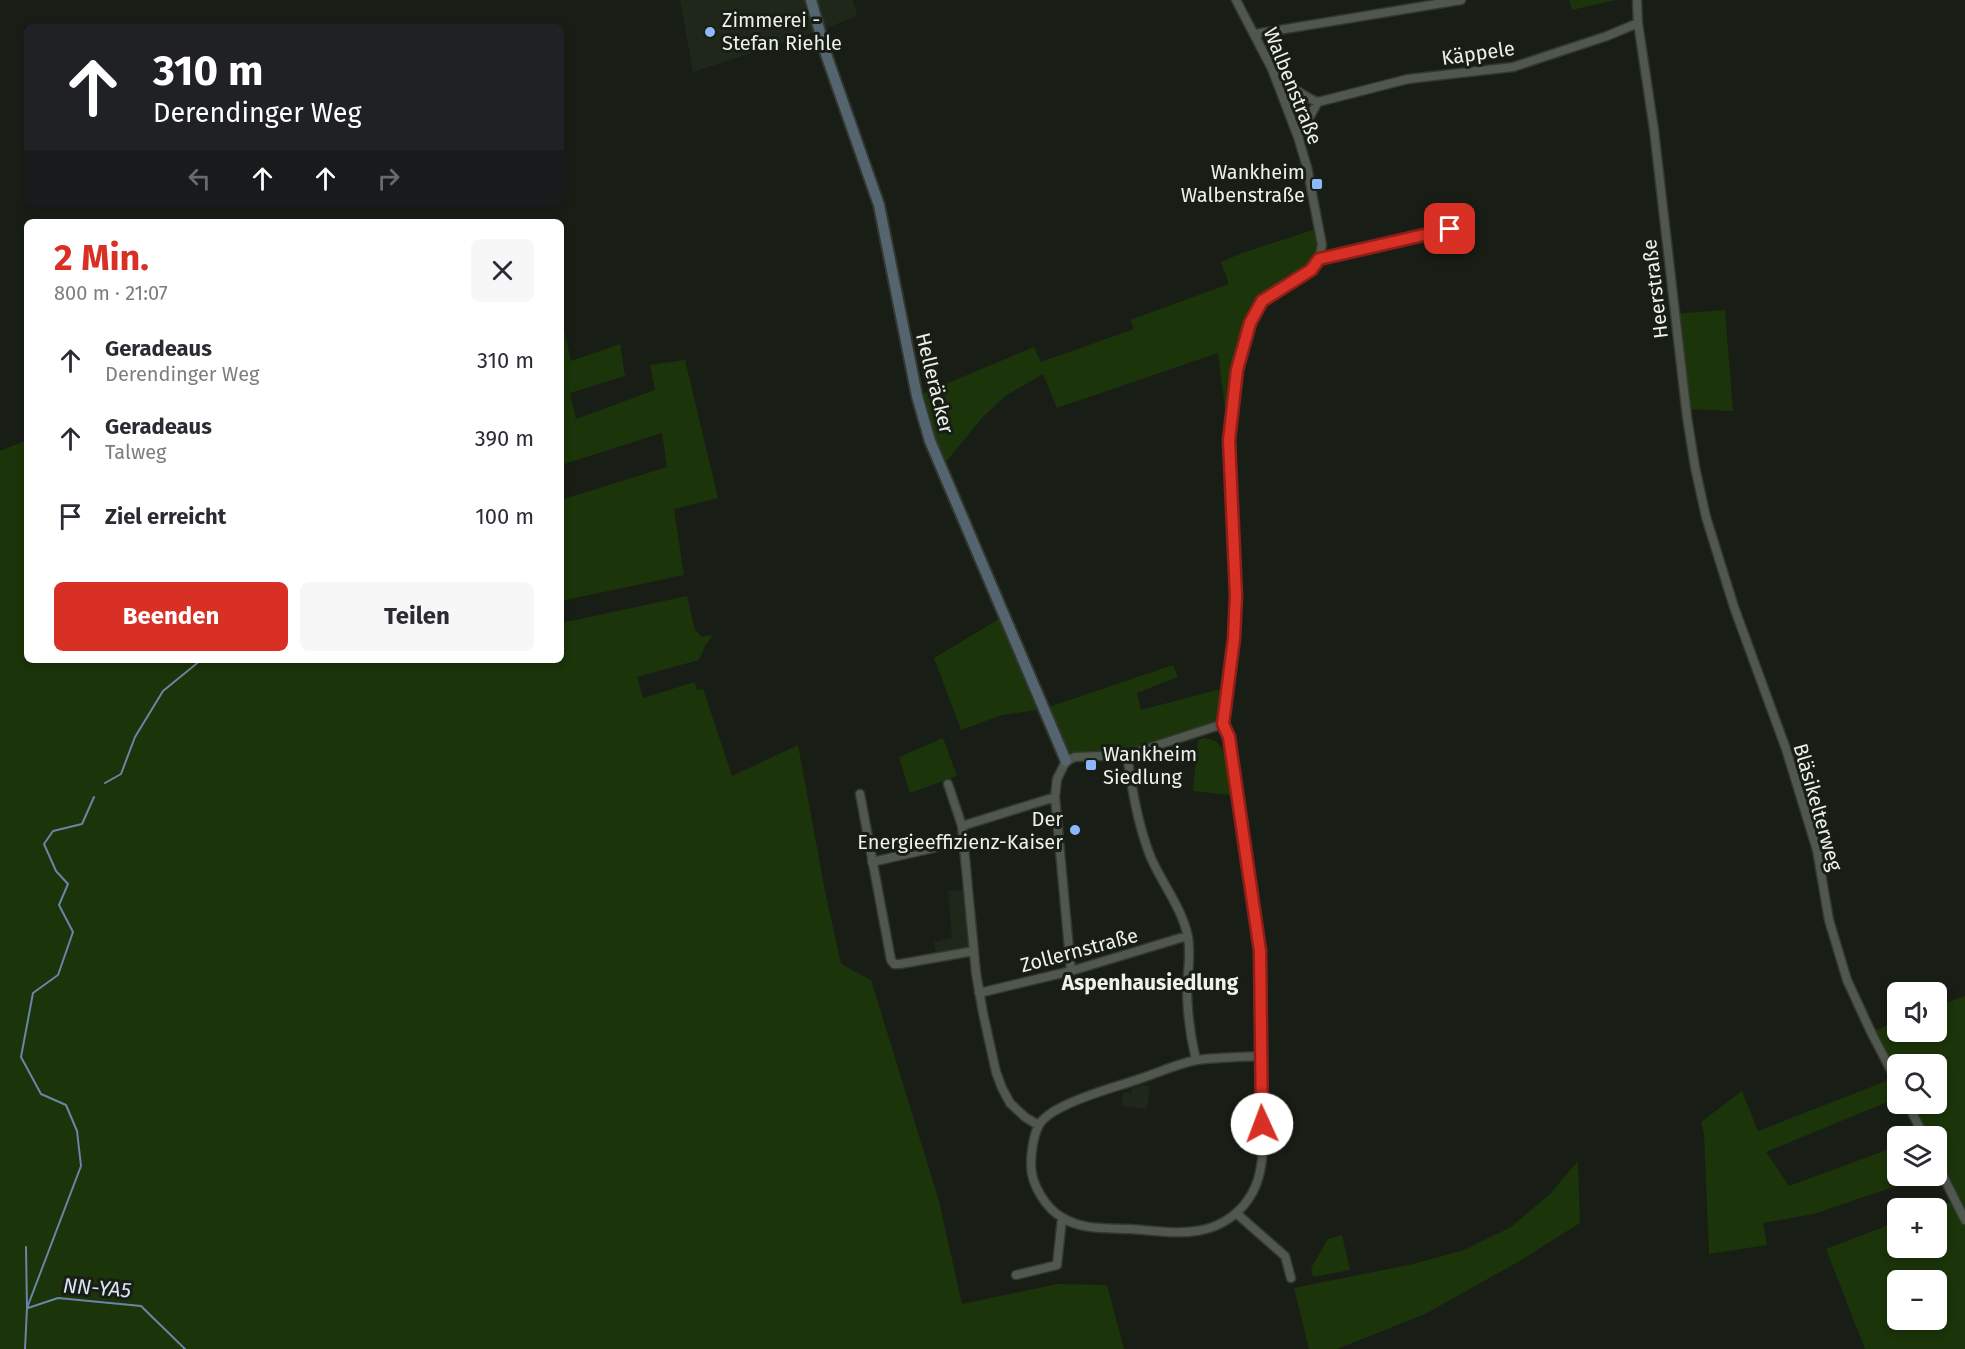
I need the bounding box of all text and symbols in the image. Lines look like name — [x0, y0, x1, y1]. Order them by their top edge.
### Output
place label: Zimmerei - Stefan Riehle — [722, 8, 842, 55]
street label: Walbenstraße — [1259, 24, 1327, 148]
marker: Zimmerei - Stefan Riehle — [703, 25, 717, 39]
street label: Käppele — [1440, 36, 1516, 70]
text: 310 m — [153, 46, 263, 96]
icon: ahead — [54, 48, 132, 126]
text: Derendinger Weg — [153, 97, 362, 129]
place label: Wankheim Walbenstraße — [1181, 160, 1305, 207]
icon: left — [183, 162, 216, 195]
icon: ahead — [246, 162, 279, 195]
icon: ahead — [309, 162, 342, 195]
icon: right — [372, 162, 405, 195]
marker: Wankheim Walbenstraße — [1310, 177, 1324, 191]
pin — [1424, 203, 1475, 254]
icon: arrive — [1433, 212, 1466, 245]
text: 2 Min. — [54, 236, 149, 280]
street label: Heerstraße — [1637, 238, 1673, 340]
button: close — [471, 239, 534, 302]
text: 800 m · 21:07 — [54, 281, 168, 305]
street label: Helleräcker — [911, 330, 959, 436]
text: Geradeaus — [105, 335, 212, 362]
icon: ahead — [54, 344, 87, 377]
text: 310 m — [477, 347, 534, 374]
text: Derendinger Weg — [105, 362, 259, 386]
text: Geradeaus — [105, 413, 212, 440]
icon: ahead — [54, 422, 87, 455]
text: 390 m — [475, 425, 534, 452]
text: Talweg — [105, 440, 167, 464]
icon: arrive — [54, 500, 87, 533]
text: Ziel erreicht — [105, 503, 226, 530]
text: 100 m — [475, 503, 534, 530]
button: Beenden — [54, 582, 288, 651]
button: Teilen — [300, 582, 534, 651]
street label: Bläsikelterweg — [1788, 740, 1848, 874]
place label: Wankheim Siedlung — [1103, 742, 1197, 789]
marker: Wankheim Siedlung — [1084, 758, 1098, 772]
place label: Der Energieeffizienz-Kaiser — [857, 807, 1063, 854]
marker: Der Energieeffizienz-Kaiser — [1068, 823, 1082, 837]
street label: Zollernstraße — [1018, 923, 1140, 977]
district label: Aspenhausiedlung — [1061, 970, 1239, 996]
map controls — [1887, 982, 1947, 1330]
button: sound — [1887, 982, 1947, 1042]
button: search — [1887, 1054, 1947, 1114]
position arrow — [1230, 1092, 1294, 1156]
button: layers — [1887, 1126, 1947, 1186]
button: + — [1887, 1198, 1947, 1258]
button: − — [1887, 1270, 1947, 1330]
water label: NN-YA5 — [62, 1273, 133, 1303]

